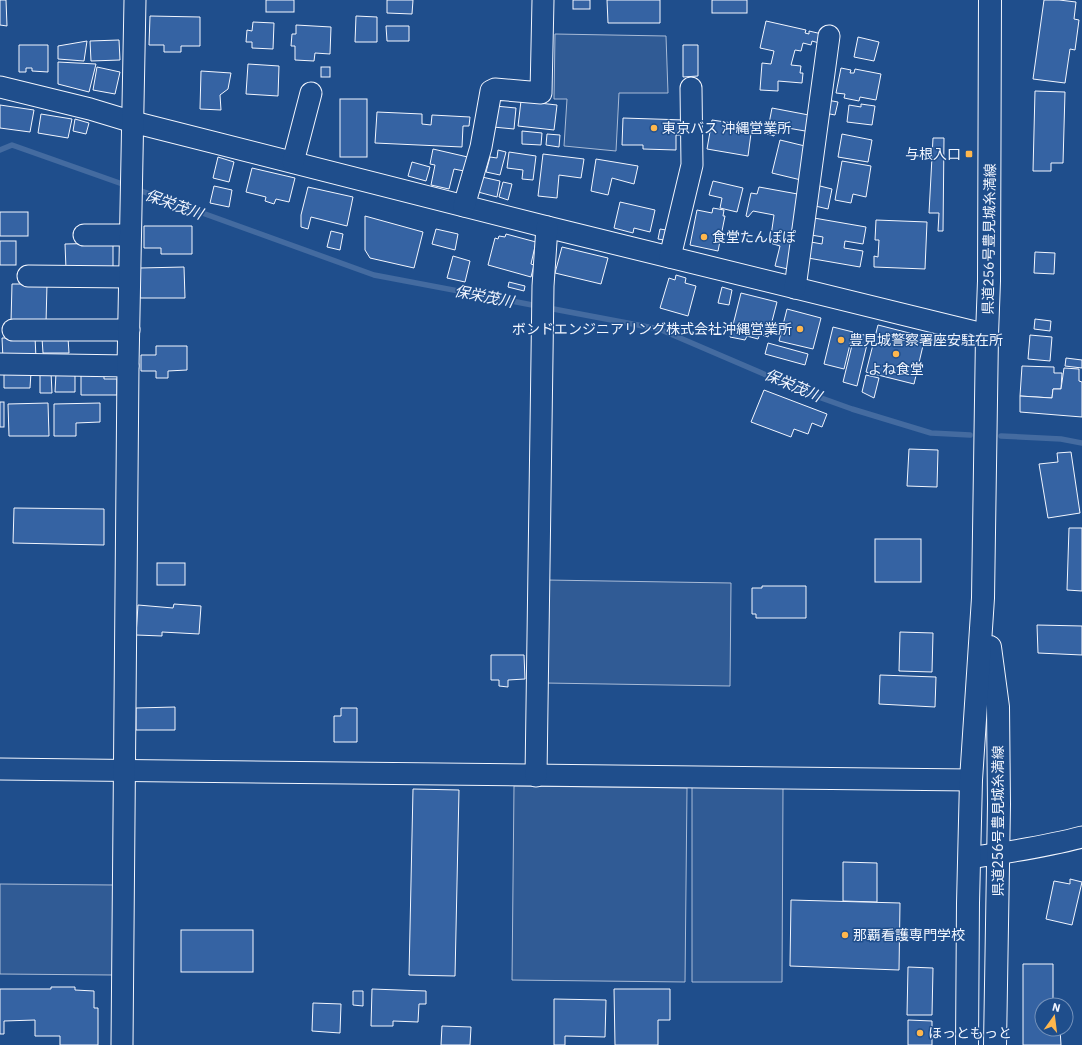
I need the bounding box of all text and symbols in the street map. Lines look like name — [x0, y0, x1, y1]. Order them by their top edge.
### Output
place label: 東京バス 沖縄営業所 — [662, 119, 791, 137]
marker: 東京バス 沖縄営業所 — [649, 123, 659, 133]
place label: 与根入口 — [905, 145, 961, 163]
marker: 与根入口 — [964, 149, 974, 159]
street label: 県道256号豊見城糸満線 — [979, 163, 999, 315]
water label: 保栄茂川 — [143, 185, 207, 224]
place label: 食堂たんぽぽ — [712, 228, 796, 246]
marker: 食堂たんぽぽ — [699, 232, 709, 242]
water label: 保栄茂川 — [453, 281, 517, 311]
place label: ボンドエンジニアリング株式会社沖縄営業所 — [512, 320, 792, 338]
marker: ボンドエンジニアリング株式会社沖縄営業所 — [795, 324, 805, 334]
place label: 豊見城警察署座安駐在所 — [849, 331, 1003, 349]
marker: 豊見城警察署座安駐在所 — [836, 335, 846, 345]
marker: よね食堂 — [891, 349, 901, 359]
place label: よね食堂 — [868, 360, 924, 378]
water label: 保栄茂川 — [762, 365, 826, 406]
street label: 県道256号豊見城糸満線 — [989, 745, 1007, 897]
place label: 那覇看護専門学校 — [853, 926, 965, 944]
marker: 那覇看護専門学校 — [840, 930, 850, 940]
north arrow — [1034, 997, 1074, 1037]
text: N — [1051, 1000, 1062, 1015]
place label: ほっともっと — [928, 1024, 1012, 1042]
marker: ほっともっと — [915, 1028, 925, 1038]

